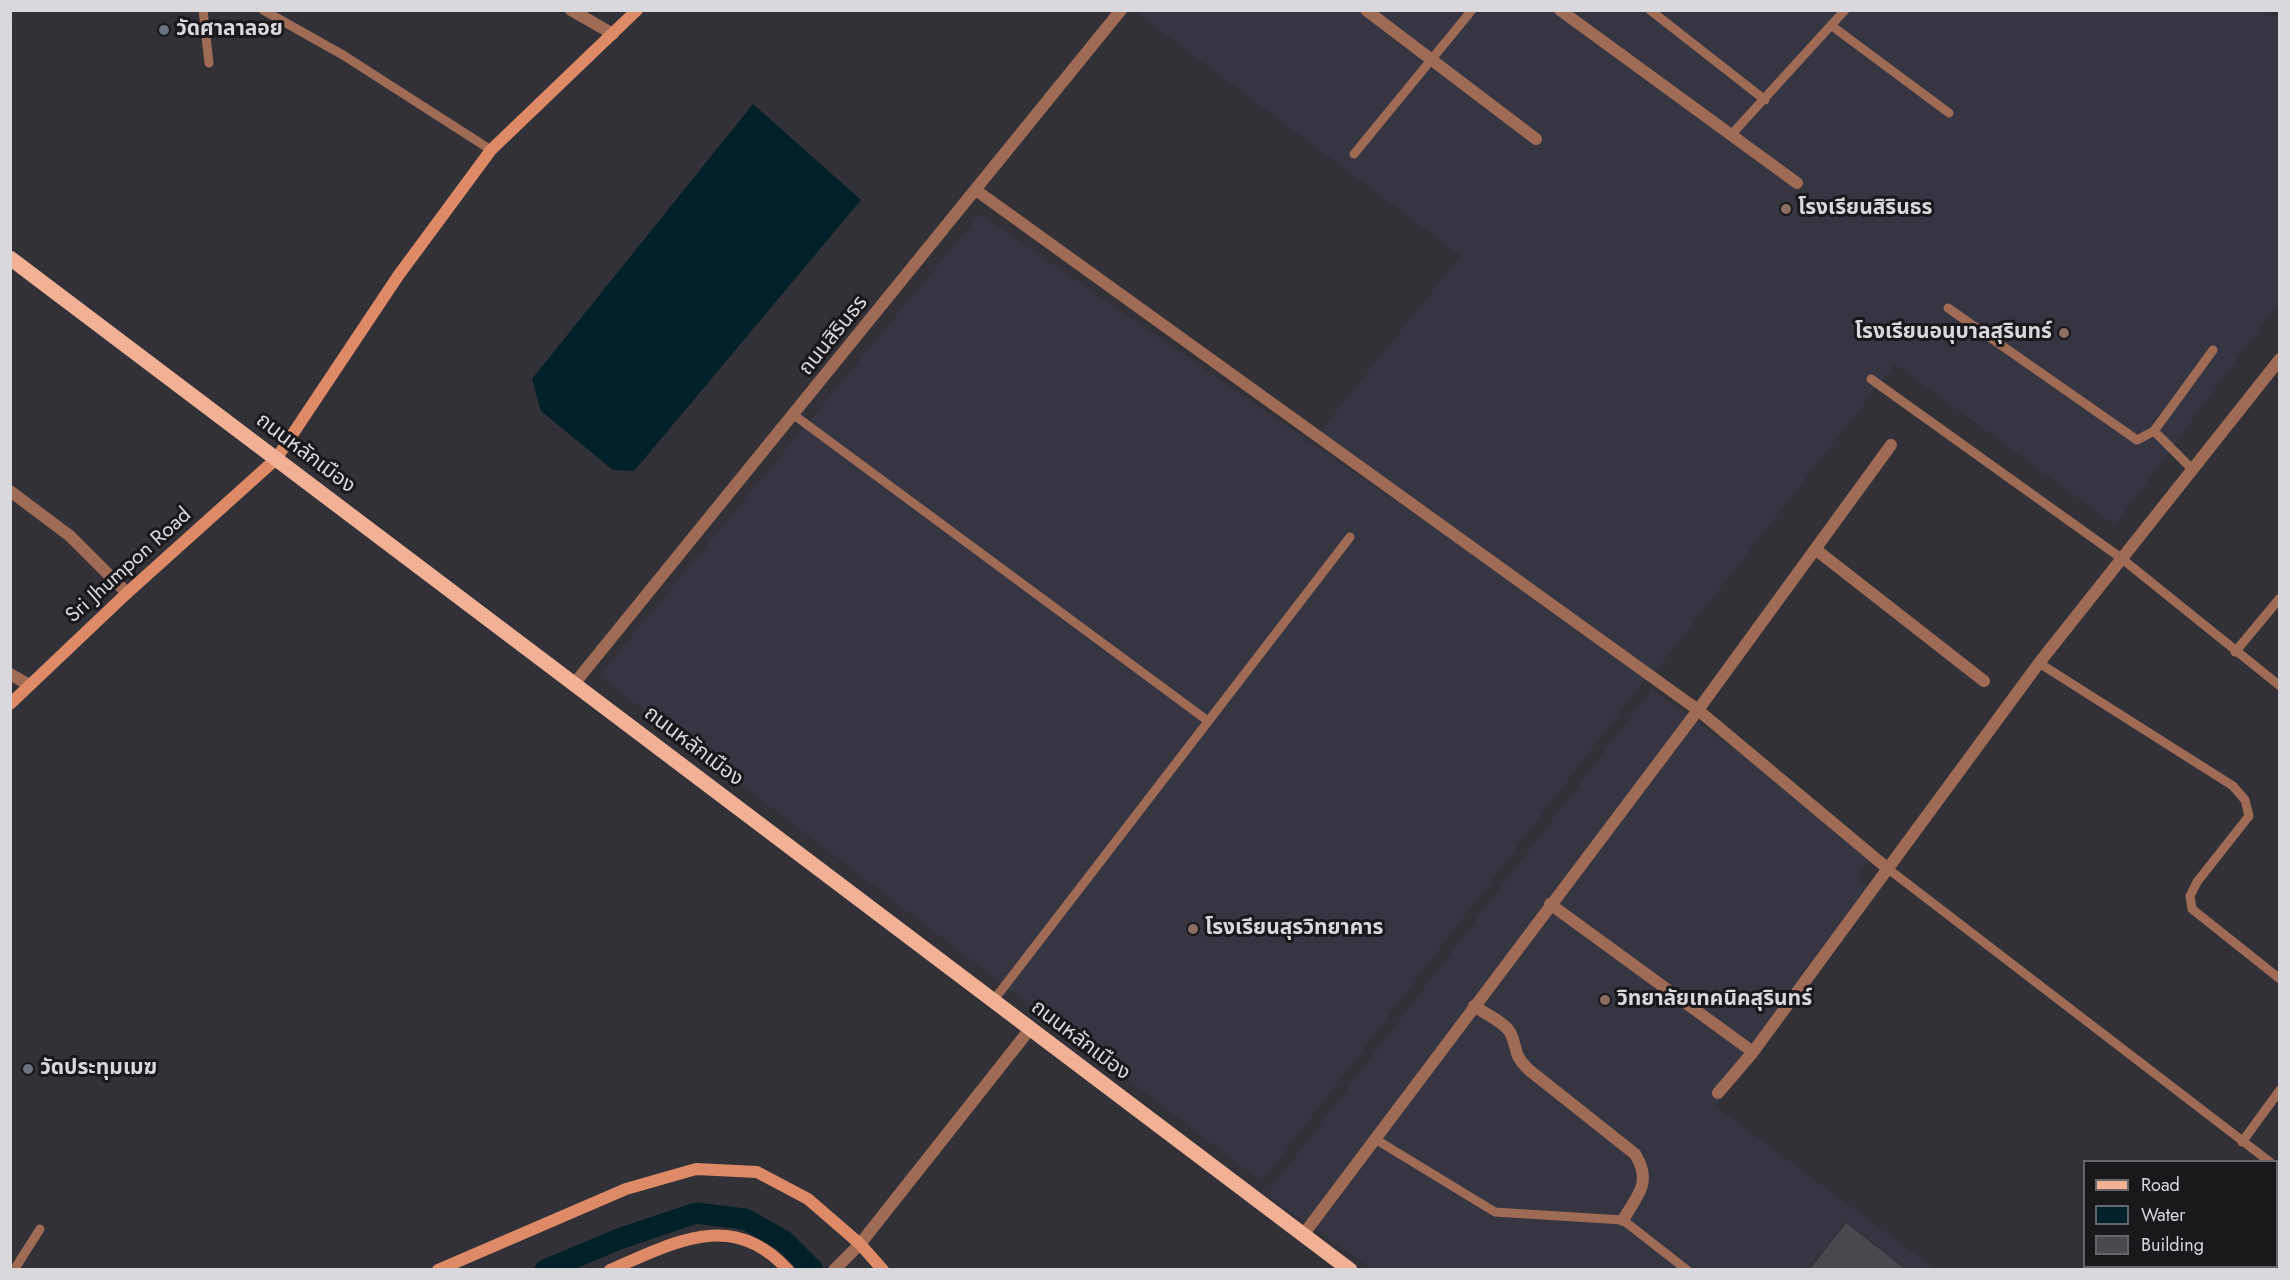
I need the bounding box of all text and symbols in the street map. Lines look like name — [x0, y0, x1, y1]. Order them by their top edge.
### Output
place label: วัดศาลาลอย — [176, 17, 283, 43]
marker: วัดศาลาลอย — [157, 23, 171, 37]
place label: โรงเรียนสิรินธร — [1798, 196, 1932, 222]
marker: โรงเรียนสิรินธร — [1779, 202, 1793, 216]
street label: ถนนสิรินธร — [794, 291, 874, 381]
place label: โรงเรียนอนุบาลสุรินทร์ — [1855, 320, 2052, 346]
marker: โรงเรียนอนุบาลสุรินทร์ — [2057, 326, 2071, 340]
street label: ถนนหลักเมือง — [250, 409, 360, 499]
street label: Sri Jhumpon Road — [61, 503, 197, 629]
street label: ถนนหลักเมือง — [638, 702, 748, 792]
place label: โรงเรียนสุรวิทยาคาร — [1205, 916, 1383, 942]
marker: โรงเรียนสุรวิทยาคาร — [1186, 922, 1200, 936]
place label: วิทยาลัยเทคนิคสุรินทร์ — [1617, 987, 1812, 1013]
marker: วิทยาลัยเทคนิคสุรินทร์ — [1598, 993, 1612, 1007]
street label: ถนนหลักเมือง — [1025, 996, 1135, 1086]
place label: วัดประทุมเมฆ — [40, 1056, 157, 1082]
marker: วัดประทุมเมฆ — [21, 1062, 35, 1076]
legend — [2083, 1160, 2278, 1268]
text: Road — [2141, 1172, 2180, 1198]
text: Water — [2141, 1202, 2185, 1228]
text: Building — [2141, 1232, 2204, 1258]

